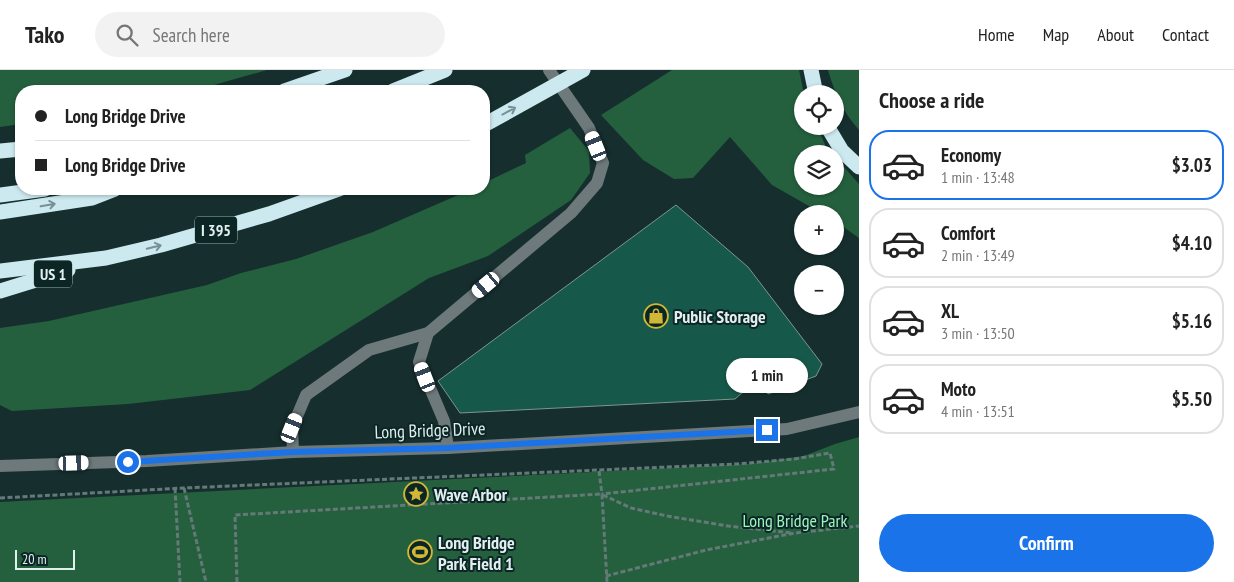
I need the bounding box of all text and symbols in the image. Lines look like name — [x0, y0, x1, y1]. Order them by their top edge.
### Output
search box — [95, 12, 445, 57]
text: Tako — [25, 19, 65, 50]
icon: search — [113, 21, 141, 49]
text: Search here — [153, 23, 230, 47]
text: Home — [978, 23, 1015, 46]
text: Map — [1043, 23, 1069, 46]
text: About — [1097, 23, 1134, 46]
text: Contact — [1162, 23, 1209, 46]
map controls — [794, 85, 844, 315]
button: locate — [794, 85, 844, 135]
text: Choose a ride — [879, 86, 984, 114]
text: Long Bridge Drive — [65, 104, 186, 128]
one-way arrow — [502, 106, 517, 116]
car — [583, 129, 608, 163]
icon: car — [881, 143, 926, 188]
text: Economy — [941, 143, 1001, 167]
button: layers — [794, 145, 844, 195]
text: Long Bridge Drive — [65, 153, 186, 177]
text: $3.03 — [1172, 153, 1212, 177]
text: 1 min · 13:48 — [941, 167, 1015, 187]
one-way arrow — [40, 200, 56, 210]
button: + — [794, 205, 844, 255]
road number: I 395 — [195, 216, 237, 244]
icon: car — [881, 221, 926, 266]
text: Comfort — [941, 221, 995, 245]
text: $4.10 — [1172, 231, 1212, 255]
one-way arrow — [145, 242, 161, 251]
text: 2 min · 13:49 — [941, 245, 1015, 265]
road number: US 1 — [34, 260, 72, 288]
button: − — [794, 265, 844, 315]
car — [469, 270, 502, 300]
icon: car — [881, 299, 926, 344]
text: XL — [941, 299, 959, 323]
shop icon: Public Storage — [643, 303, 669, 329]
place label: Public Storage — [674, 305, 766, 328]
text: $5.16 — [1172, 309, 1212, 333]
text: 3 min · 13:50 — [941, 323, 1015, 343]
callout: 1 min — [726, 358, 808, 392]
car — [412, 360, 437, 394]
text: 1 min — [751, 365, 783, 385]
icon: car — [881, 377, 926, 422]
text: Moto — [941, 377, 976, 401]
text: $5.50 — [1172, 387, 1212, 411]
text: 4 min · 13:51 — [941, 401, 1015, 421]
car — [279, 411, 304, 445]
street label: Long Bridge Drive — [374, 417, 486, 443]
route end — [756, 419, 778, 441]
route start — [117, 451, 139, 473]
car — [58, 455, 89, 471]
place icon: Wave Arbor — [403, 481, 429, 507]
place label: Wave Arbor — [433, 483, 508, 506]
park label: Long Bridge Park — [743, 509, 847, 532]
button: Confirm — [879, 514, 1214, 572]
place label: Long Bridge Park Field 1 — [438, 531, 515, 575]
sports icon: Long Bridge Park Field 1 — [407, 539, 433, 565]
scale bar — [15, 547, 75, 570]
text: 20 m — [22, 550, 47, 568]

